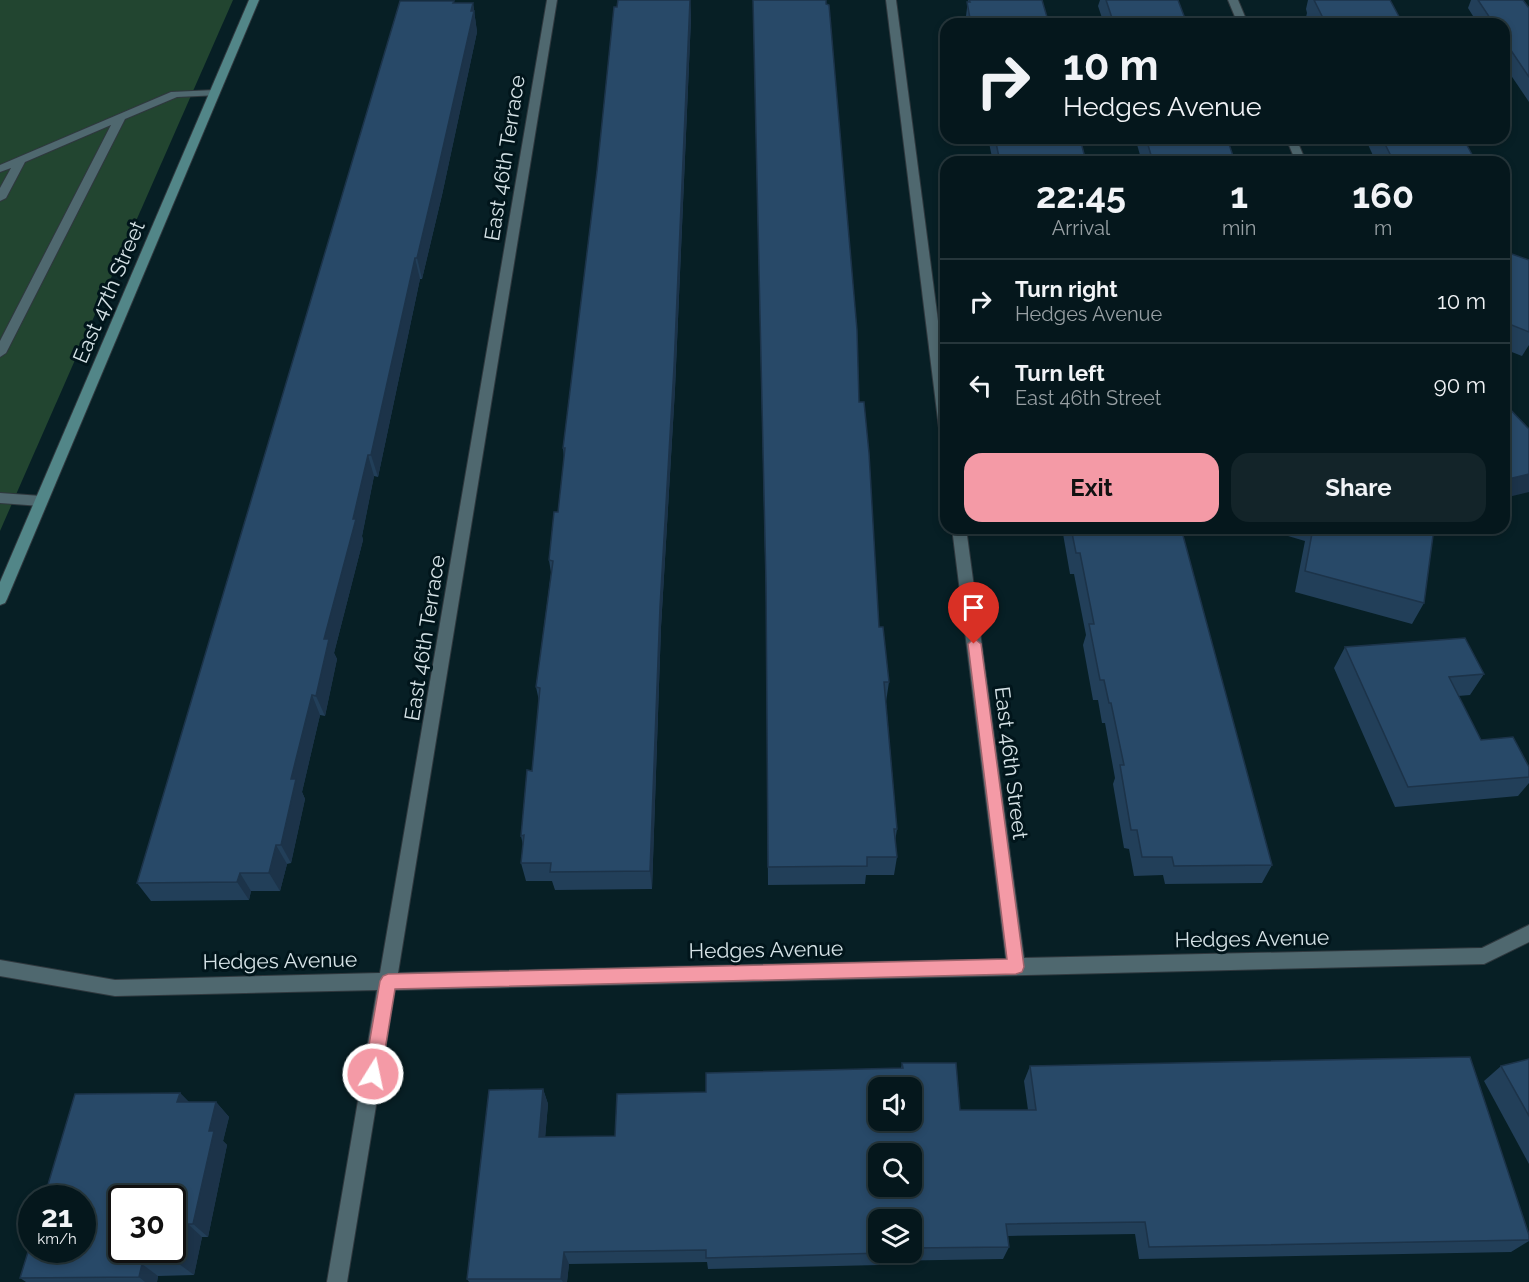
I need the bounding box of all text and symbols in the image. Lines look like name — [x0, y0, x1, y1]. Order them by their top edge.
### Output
text: 10 m — [1063, 41, 1159, 90]
icon: right — [964, 42, 1042, 120]
street label: East 46th Terrace — [479, 73, 530, 243]
text: Hedges Avenue — [1063, 91, 1262, 122]
text: 22:45 — [1036, 174, 1126, 216]
text: 1 — [1230, 174, 1248, 216]
text: 160 — [1352, 174, 1414, 216]
text: Arrival — [1052, 216, 1110, 240]
text: min — [1222, 216, 1256, 240]
text: m — [1374, 216, 1392, 240]
street label: East 47th Street — [67, 217, 150, 367]
text: Turn right — [1015, 276, 1118, 302]
icon: right — [964, 285, 997, 318]
text: 10 m — [1437, 288, 1486, 314]
text: Hedges Avenue — [1015, 302, 1162, 326]
text: Turn left — [1015, 360, 1105, 386]
icon: left — [964, 369, 997, 402]
text: 90 m — [1434, 372, 1486, 398]
text: East 46th Street — [1015, 386, 1161, 410]
button: Exit — [964, 453, 1219, 522]
button: Share — [1231, 453, 1486, 522]
street label: East 46th Terrace — [399, 553, 450, 723]
pin — [948, 582, 999, 644]
icon: arrive — [957, 591, 990, 624]
street label: East 46th Street — [990, 685, 1033, 841]
street label: Hedges Avenue — [1175, 925, 1329, 952]
street label: Hedges Avenue — [689, 936, 843, 963]
street label: Hedges Avenue — [203, 947, 357, 974]
position arrow — [341, 1042, 405, 1106]
map controls — [868, 1077, 922, 1263]
button: sound — [868, 1077, 922, 1131]
button: search — [868, 1143, 922, 1197]
speed limit sign: 30 — [108, 1185, 186, 1263]
text: 21 — [41, 1199, 73, 1234]
button: layers — [868, 1209, 922, 1263]
text: km/h — [37, 1230, 77, 1248]

